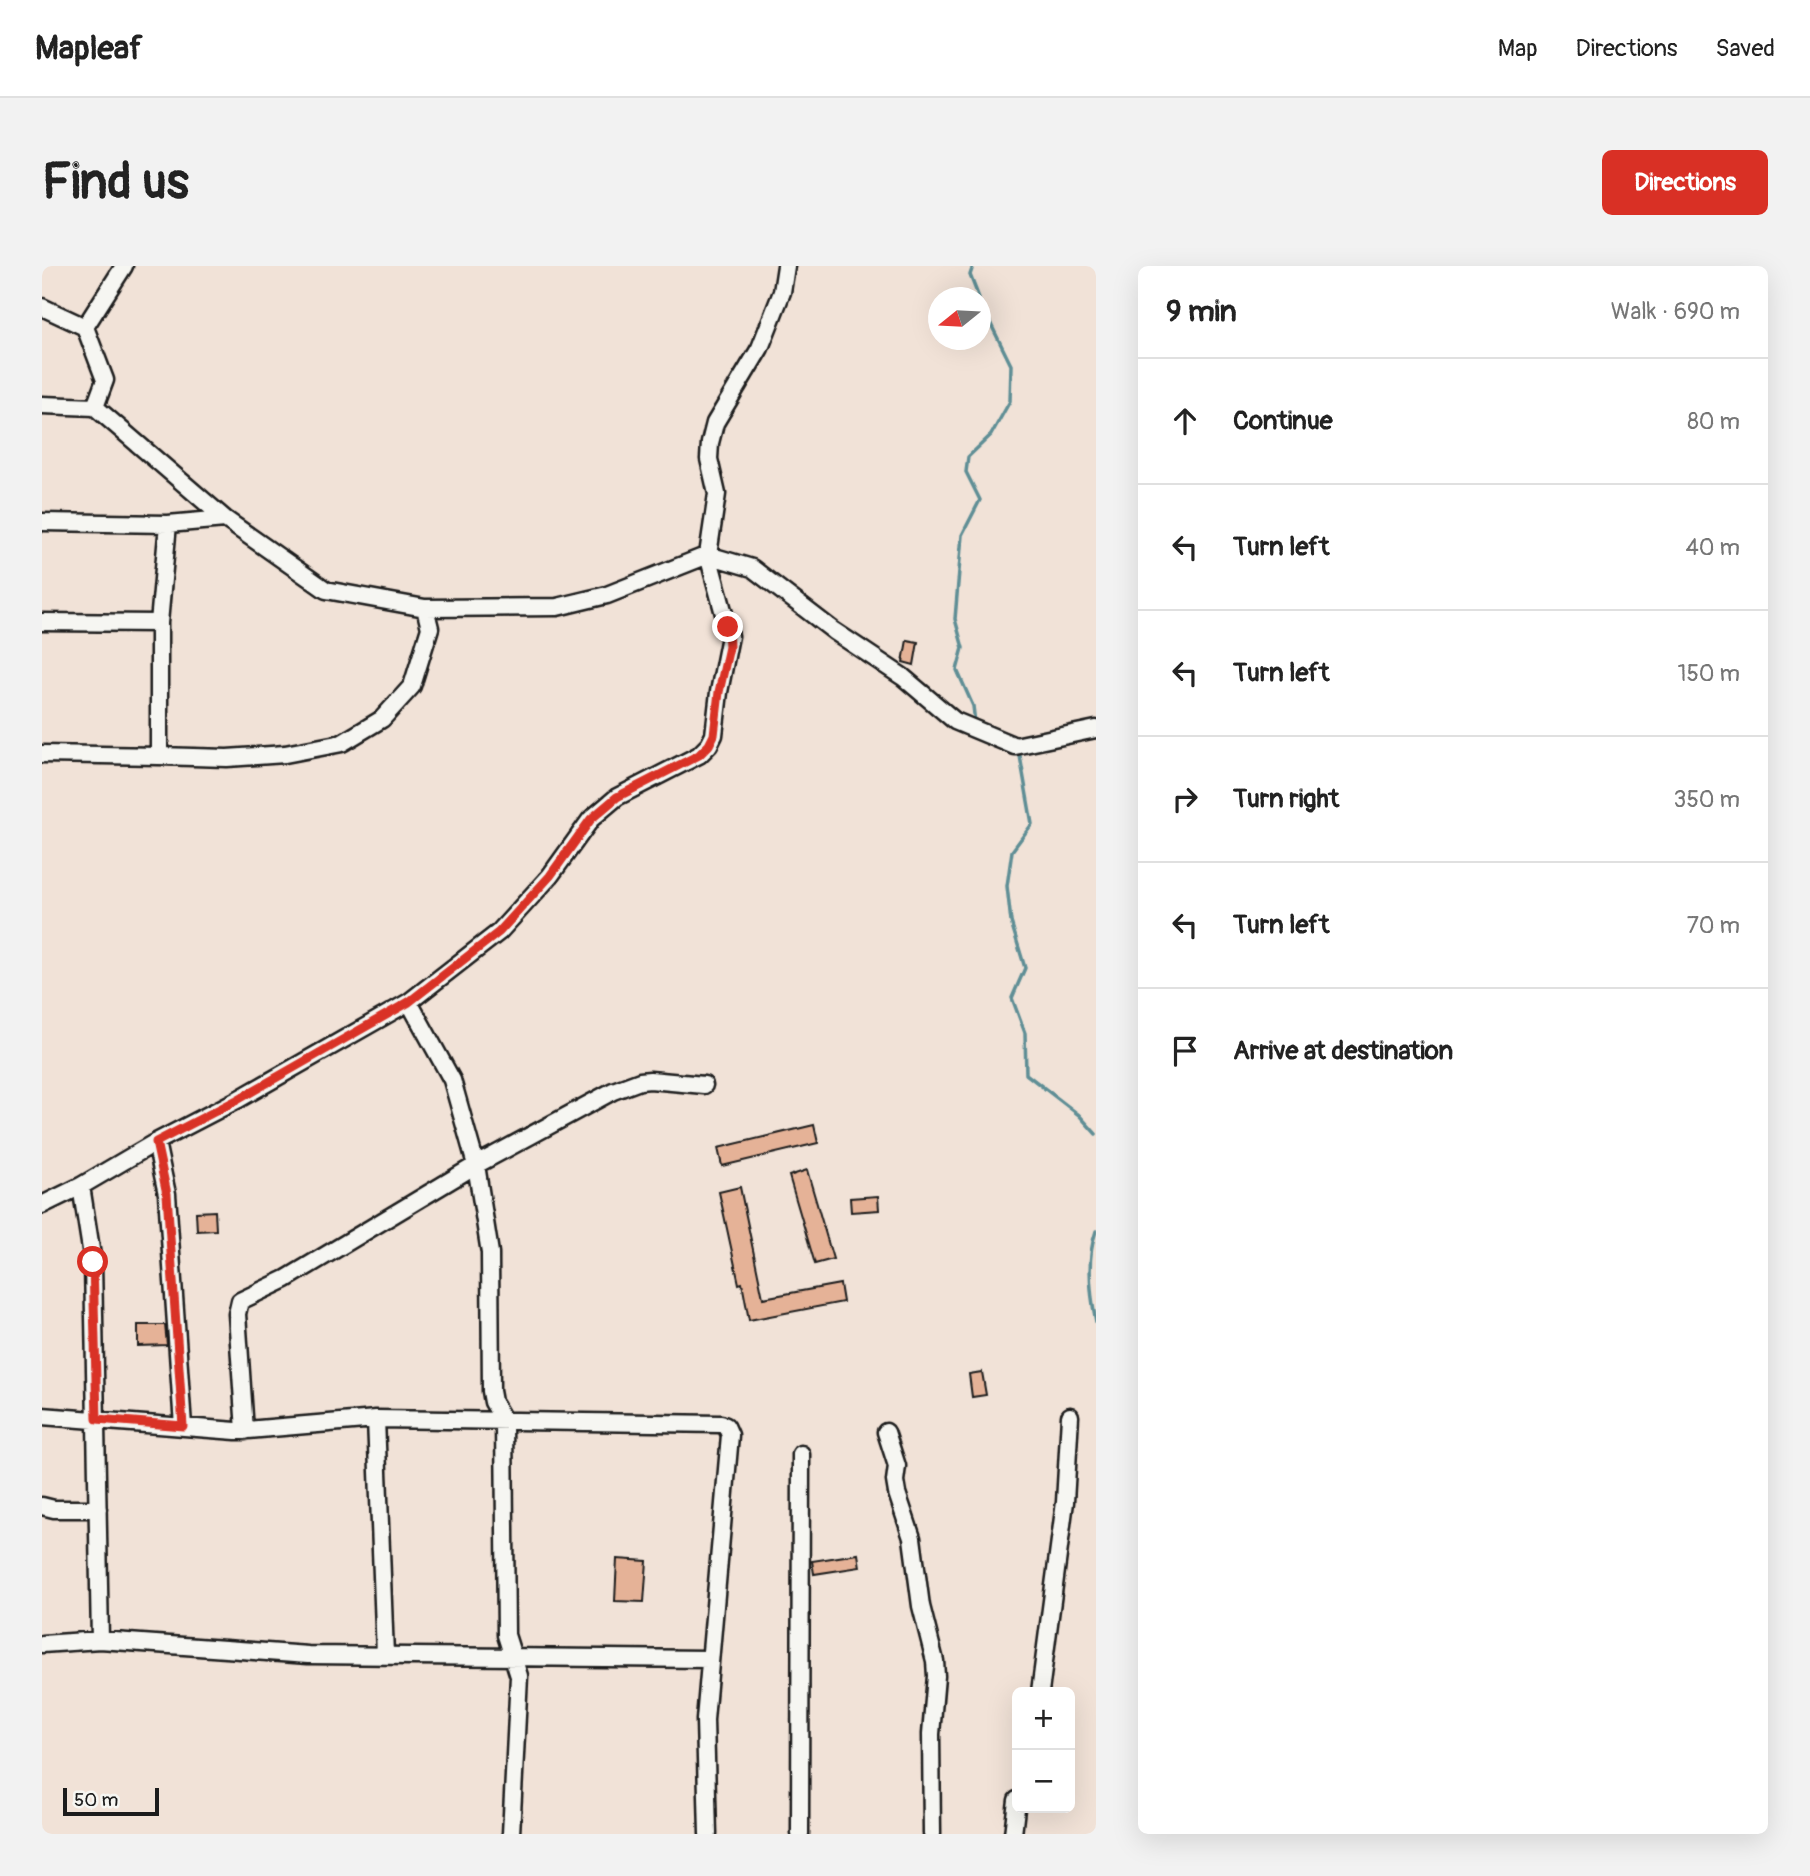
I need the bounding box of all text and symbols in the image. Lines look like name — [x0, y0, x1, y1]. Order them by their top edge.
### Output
text: Mapleaf — [35, 28, 143, 69]
text: Map — [1498, 34, 1538, 63]
text: Directions — [1576, 34, 1677, 63]
text: Saved — [1715, 34, 1775, 63]
button: Directions — [1602, 150, 1768, 215]
text: Find us — [42, 152, 189, 213]
north arrow — [928, 287, 991, 350]
text: 9 min — [1166, 293, 1237, 330]
text: Walk · 690 m — [1611, 297, 1740, 326]
icon: ahead — [1166, 402, 1204, 440]
text: Continue — [1233, 405, 1333, 437]
text: 80 m — [1687, 407, 1740, 436]
icon: left — [1166, 528, 1204, 566]
text: Turn left — [1233, 531, 1329, 563]
text: 40 m — [1686, 533, 1740, 562]
route end — [712, 611, 743, 642]
icon: left — [1166, 654, 1204, 692]
text: Turn left — [1233, 657, 1329, 689]
text: 150 m — [1677, 659, 1740, 688]
icon: right — [1166, 780, 1204, 818]
text: Turn right — [1233, 783, 1339, 815]
text: 350 m — [1674, 785, 1740, 814]
icon: left — [1166, 906, 1204, 944]
text: Turn left — [1233, 909, 1329, 941]
text: 70 m — [1687, 911, 1740, 940]
icon: arrive — [1166, 1032, 1204, 1070]
text: Arrive at destination — [1233, 1035, 1453, 1067]
route start — [77, 1246, 108, 1277]
map controls — [1012, 1687, 1075, 1813]
button: + — [1012, 1687, 1075, 1750]
button: − — [1012, 1750, 1075, 1813]
scale bar — [63, 1785, 159, 1817]
text: 50 m — [74, 1788, 118, 1812]

